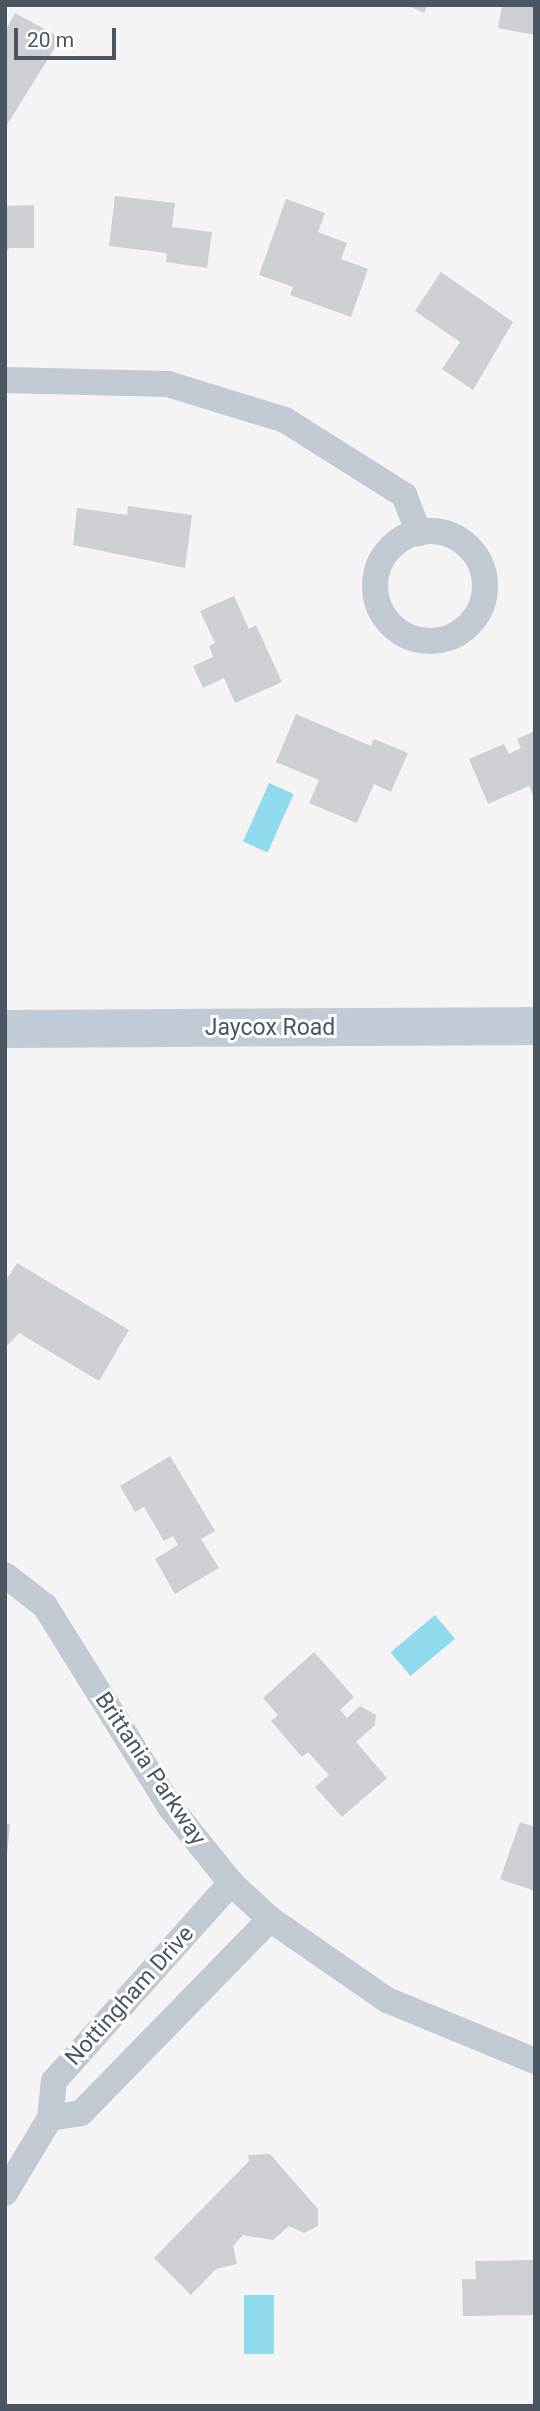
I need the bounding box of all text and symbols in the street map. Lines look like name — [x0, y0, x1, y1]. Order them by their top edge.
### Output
scale bar — [18, 14, 119, 58]
text: 20 m — [27, 28, 74, 52]
street label: Jaycox Road — [205, 1014, 335, 1042]
street label: Brittania Parkway — [89, 1687, 211, 1851]
street label: Nottingham Drive — [60, 1920, 200, 2072]

